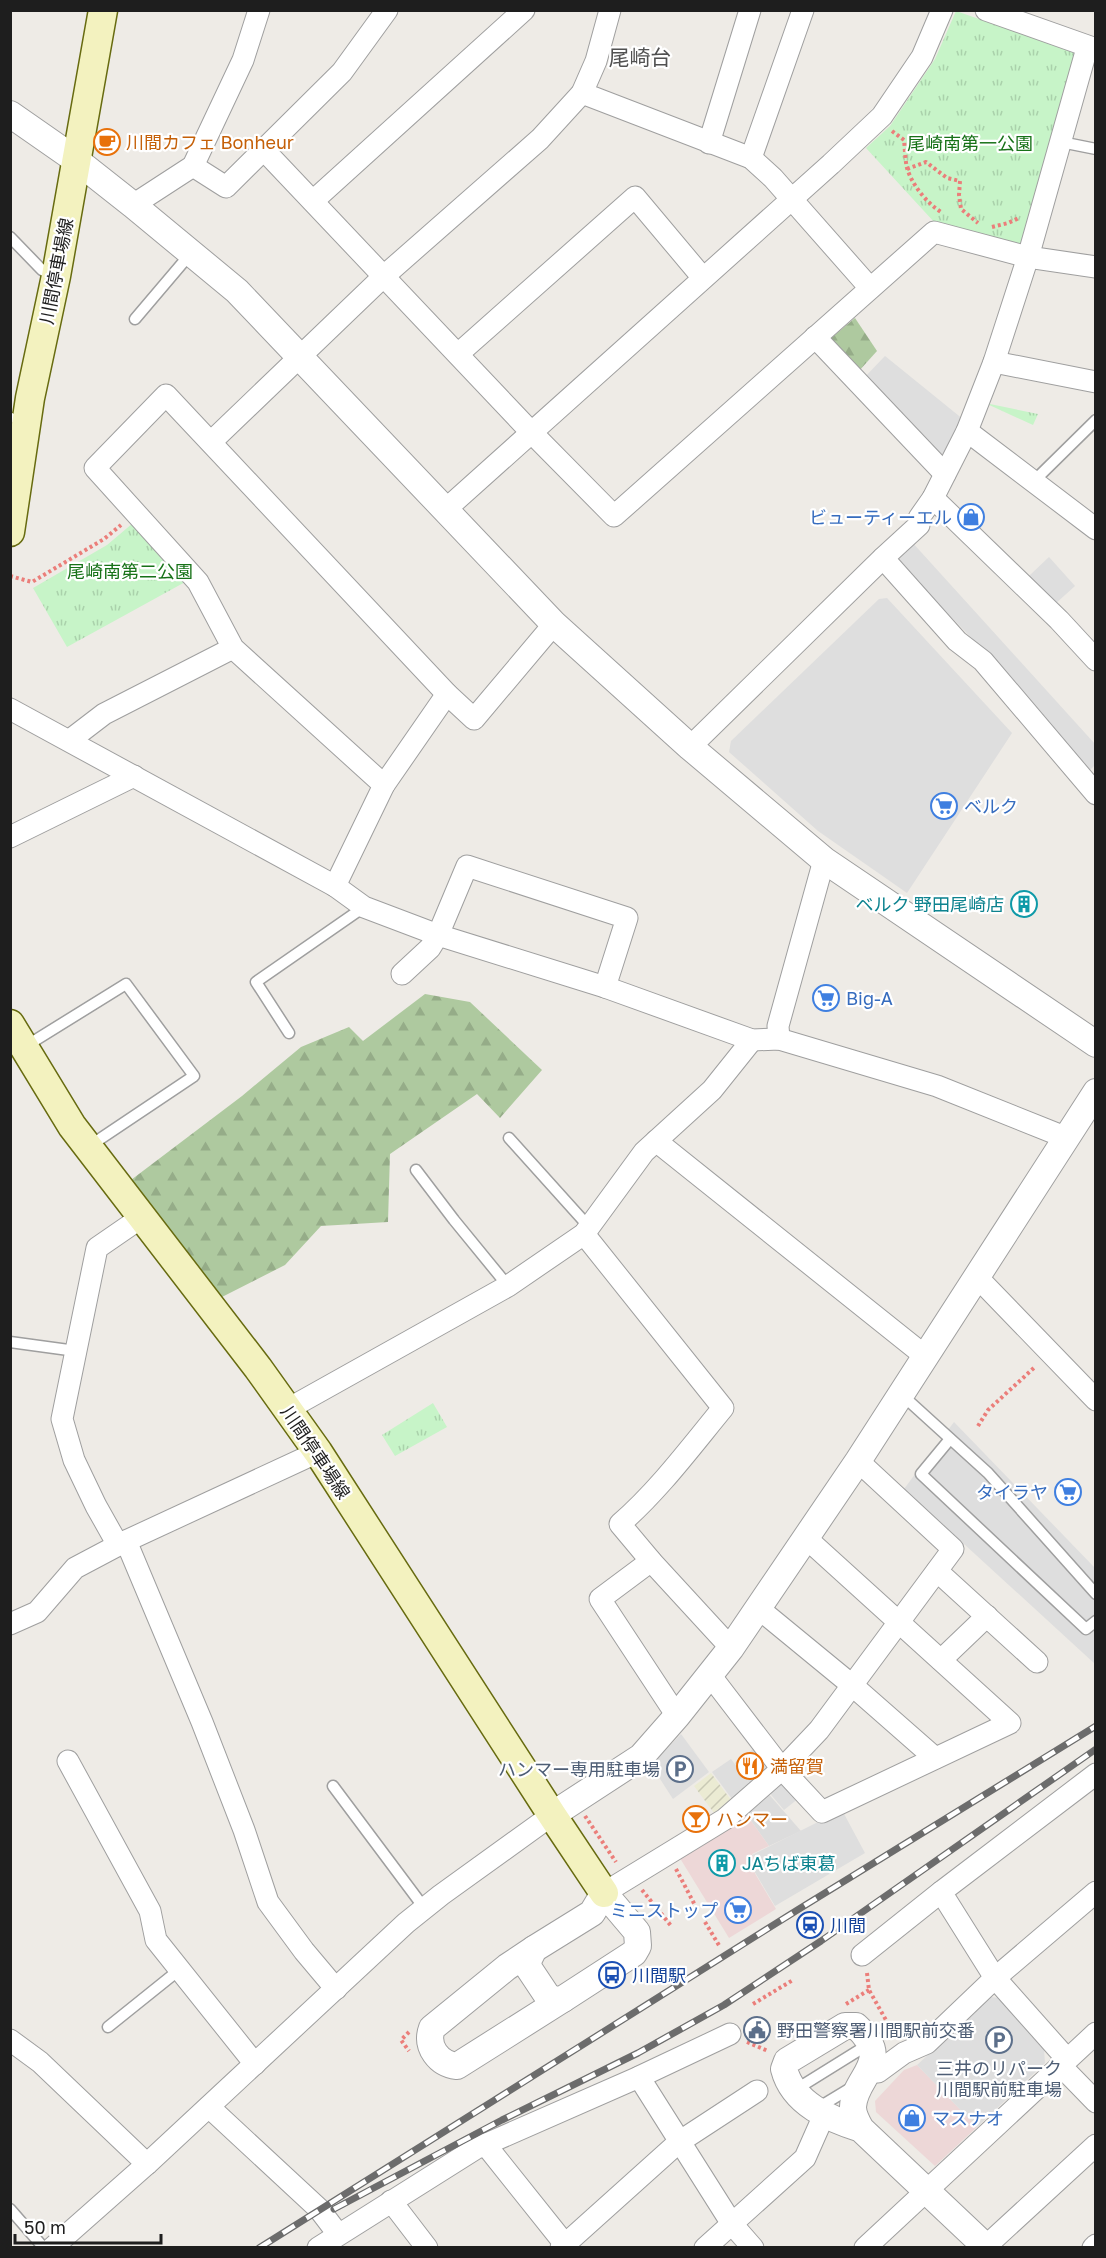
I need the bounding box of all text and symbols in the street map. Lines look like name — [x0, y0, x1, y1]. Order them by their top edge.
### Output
district label: 尾崎台 — [609, 44, 672, 70]
cafe icon: 川間カフェ Bonheur — [92, 127, 122, 157]
place label: 川間カフェ Bonheur — [126, 131, 294, 153]
park label: 尾崎南第一公園 — [907, 132, 1033, 154]
street label: 川間停車場線 — [35, 216, 77, 326]
shop icon: ビューティーエル — [956, 502, 986, 532]
place label: ビューティーエル — [809, 506, 952, 528]
park label: 尾崎南第二公園 — [67, 560, 193, 582]
supermarket icon: ベルク — [929, 791, 959, 821]
place label: ベルク — [964, 795, 1018, 817]
building icon: ベルク 野田尾崎店 — [1009, 889, 1039, 919]
place label: ベルク 野田尾崎店 — [856, 893, 1004, 915]
supermarket icon: Big-A — [811, 983, 841, 1013]
place label: Big-A — [846, 987, 893, 1009]
street label: 川間停車場線 — [277, 1401, 355, 1503]
supermarket icon: タイラヤ — [1053, 1477, 1083, 1507]
place label: タイラヤ — [976, 1481, 1048, 1503]
restaurant icon: 満留賀 — [735, 1751, 765, 1781]
parking icon: ハンマー専用駐車場 — [665, 1754, 695, 1784]
place label: 満留賀 — [770, 1755, 824, 1777]
place label: ハンマー専用駐車場 — [498, 1758, 660, 1780]
bar icon: ハンマー — [681, 1804, 711, 1834]
place label: ハンマー — [716, 1808, 788, 1830]
building icon: JAちば東葛 — [707, 1848, 737, 1878]
place label: JAちば東葛 — [742, 1852, 836, 1874]
supermarket icon: ミニストップ — [723, 1895, 753, 1925]
place label: ミニストップ — [610, 1899, 718, 1921]
station icon: 川間 — [795, 1910, 825, 1940]
place label: 川間 — [830, 1914, 866, 1936]
bus stop icon: 川間駅 — [597, 1960, 627, 1990]
place label: 川間駅 — [632, 1964, 686, 1986]
public building icon: 野田警察署川間駅前交番 — [742, 2015, 772, 2045]
place label: 野田警察署川間駅前交番 — [777, 2019, 975, 2041]
parking icon: 三井のリパーク 川間駅前駐車場 — [984, 2025, 1014, 2055]
place label: 三井のリパーク 川間駅前駐車場 — [936, 2057, 1062, 2100]
shop icon: マスナオ — [897, 2103, 927, 2133]
place label: マスナオ — [932, 2107, 1004, 2129]
scale bar — [15, 2207, 160, 2245]
text: 50 m — [24, 2216, 66, 2238]

